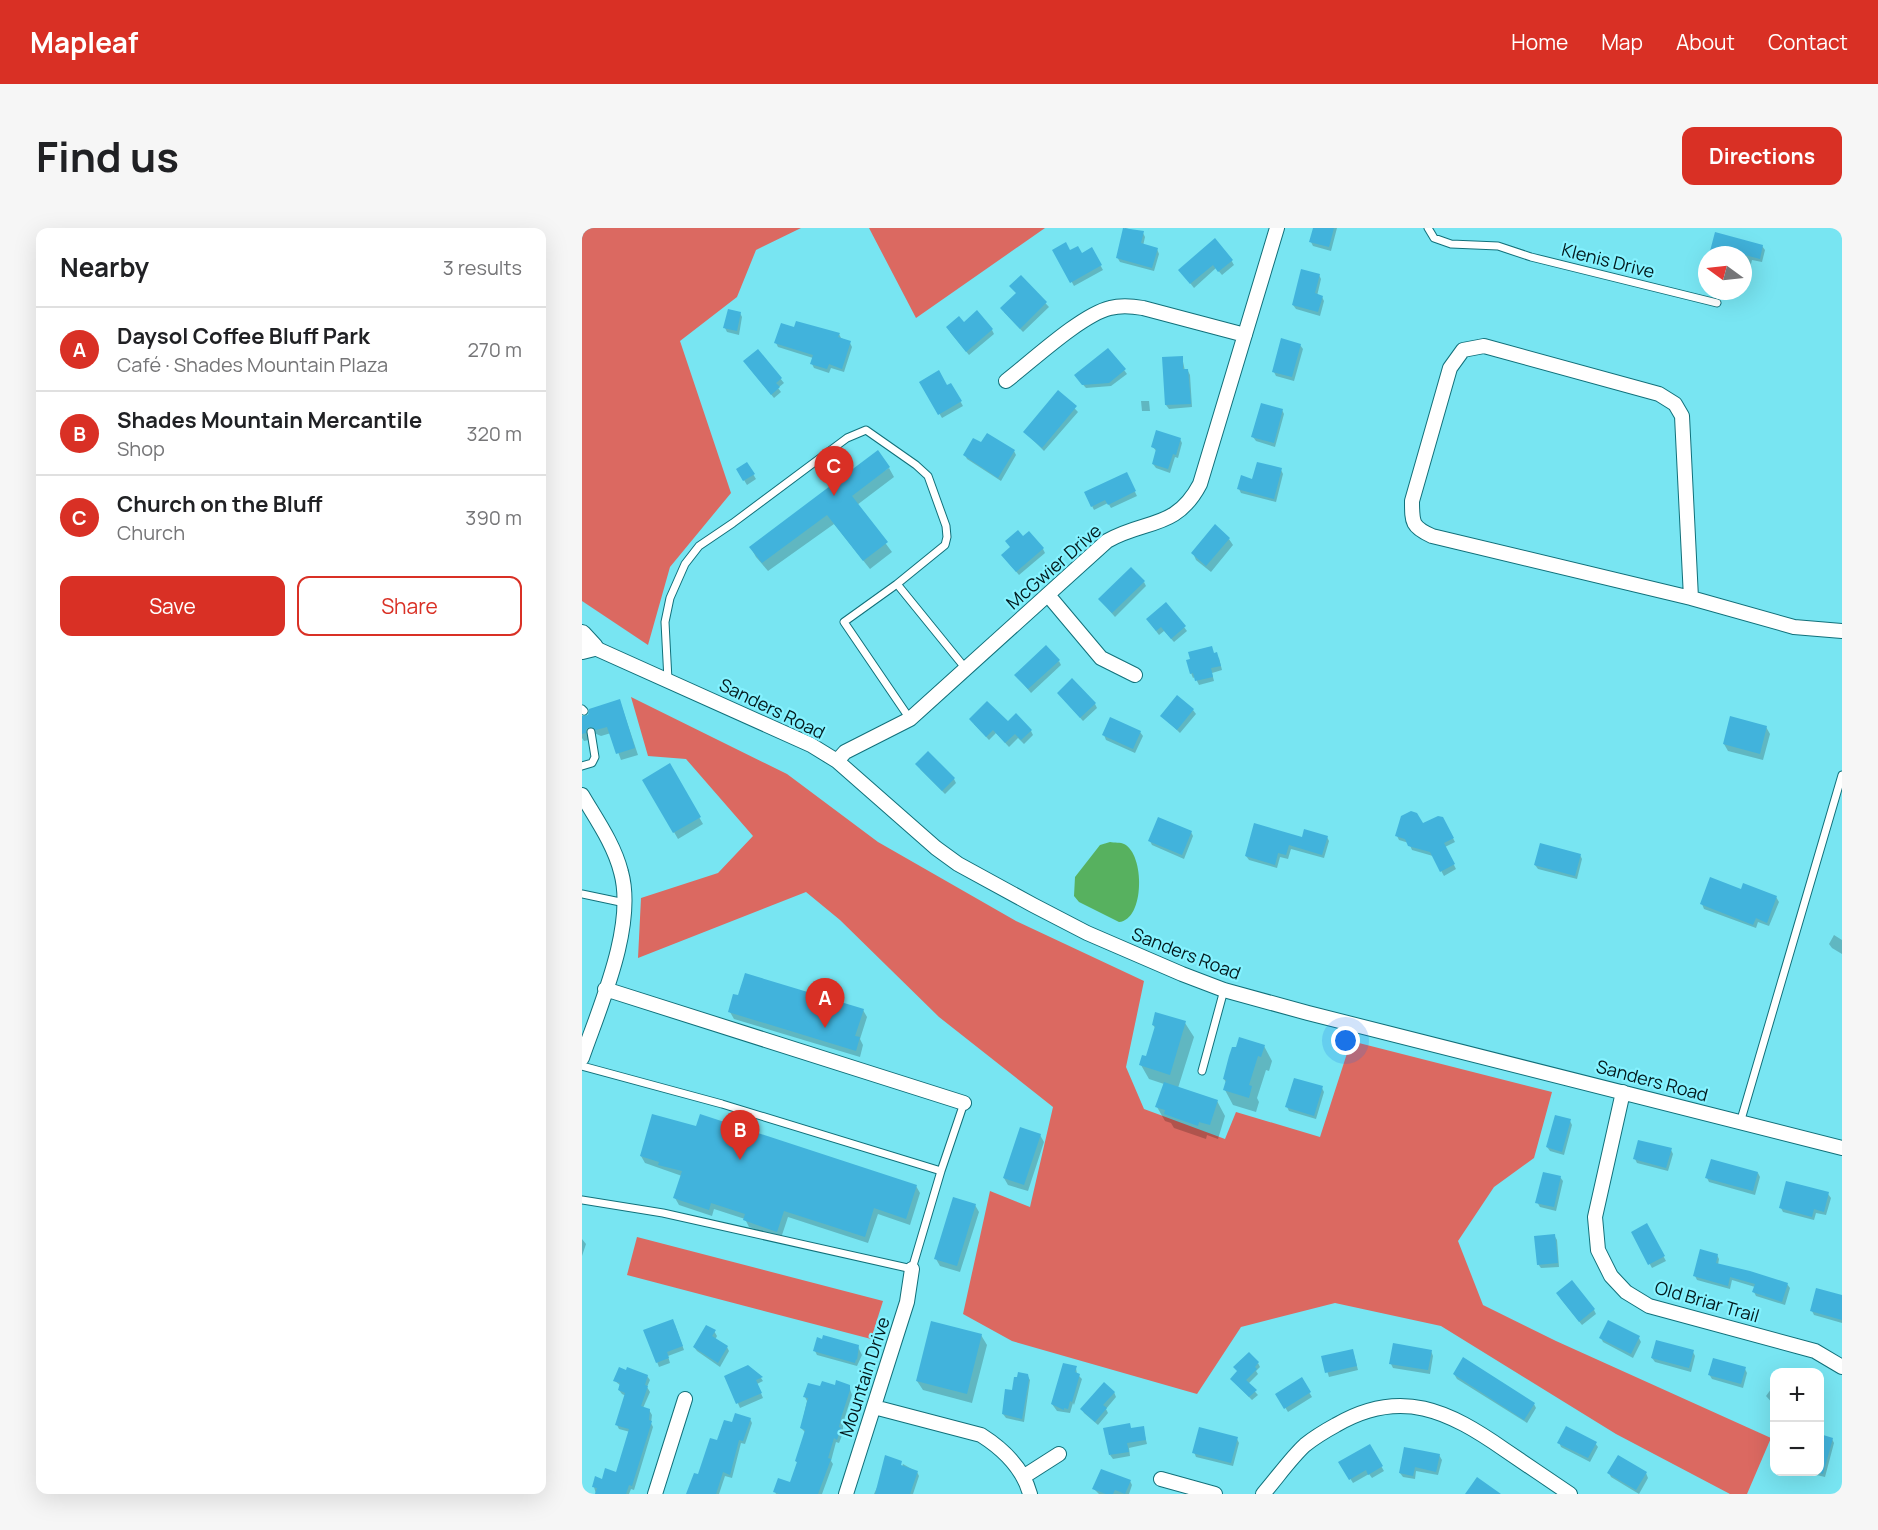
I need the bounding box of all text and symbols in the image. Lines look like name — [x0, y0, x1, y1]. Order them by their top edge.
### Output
text: Mapleaf — [30, 23, 138, 61]
text: Home — [1511, 28, 1568, 56]
text: Map — [1601, 28, 1643, 56]
text: About — [1676, 28, 1735, 56]
text: Contact — [1768, 28, 1848, 56]
text: Find us — [36, 127, 179, 185]
button: Directions — [1682, 127, 1842, 185]
street label: Klenis Drive — [1559, 237, 1657, 283]
north arrow — [1698, 246, 1752, 300]
text: Nearby — [60, 249, 149, 285]
text: 3 results — [443, 254, 522, 281]
text: Daysol Coffee Bluff Park — [117, 321, 370, 351]
text: A — [73, 336, 86, 363]
text: 270 m — [467, 336, 522, 363]
text: Café · Shades Mountain Plaza — [117, 351, 388, 378]
text: Shades Mountain Mercantile — [117, 405, 422, 435]
text: B — [73, 420, 86, 447]
text: 320 m — [466, 420, 522, 447]
text: Shop — [117, 435, 165, 462]
pin: C — [814, 446, 854, 496]
text: Church on the Bluff — [117, 489, 322, 519]
text: C — [72, 504, 87, 531]
text: 390 m — [465, 504, 522, 531]
street label: McGwier Drive — [1001, 518, 1106, 614]
text: Church — [117, 519, 185, 546]
button: Save — [60, 576, 285, 636]
button: Share — [297, 576, 522, 636]
street label: Sanders Road — [716, 672, 829, 744]
street label: Sanders Road — [1128, 921, 1244, 985]
pin: A — [806, 978, 844, 1028]
your location — [1331, 1026, 1360, 1055]
street label: Sanders Road — [1594, 1054, 1711, 1106]
pin: B — [720, 1110, 760, 1160]
street label: Old Briar Trail — [1652, 1275, 1762, 1327]
street label: Mountain Drive — [833, 1314, 895, 1440]
map controls — [1770, 1368, 1824, 1476]
button: + — [1770, 1368, 1824, 1422]
button: − — [1770, 1422, 1824, 1476]

